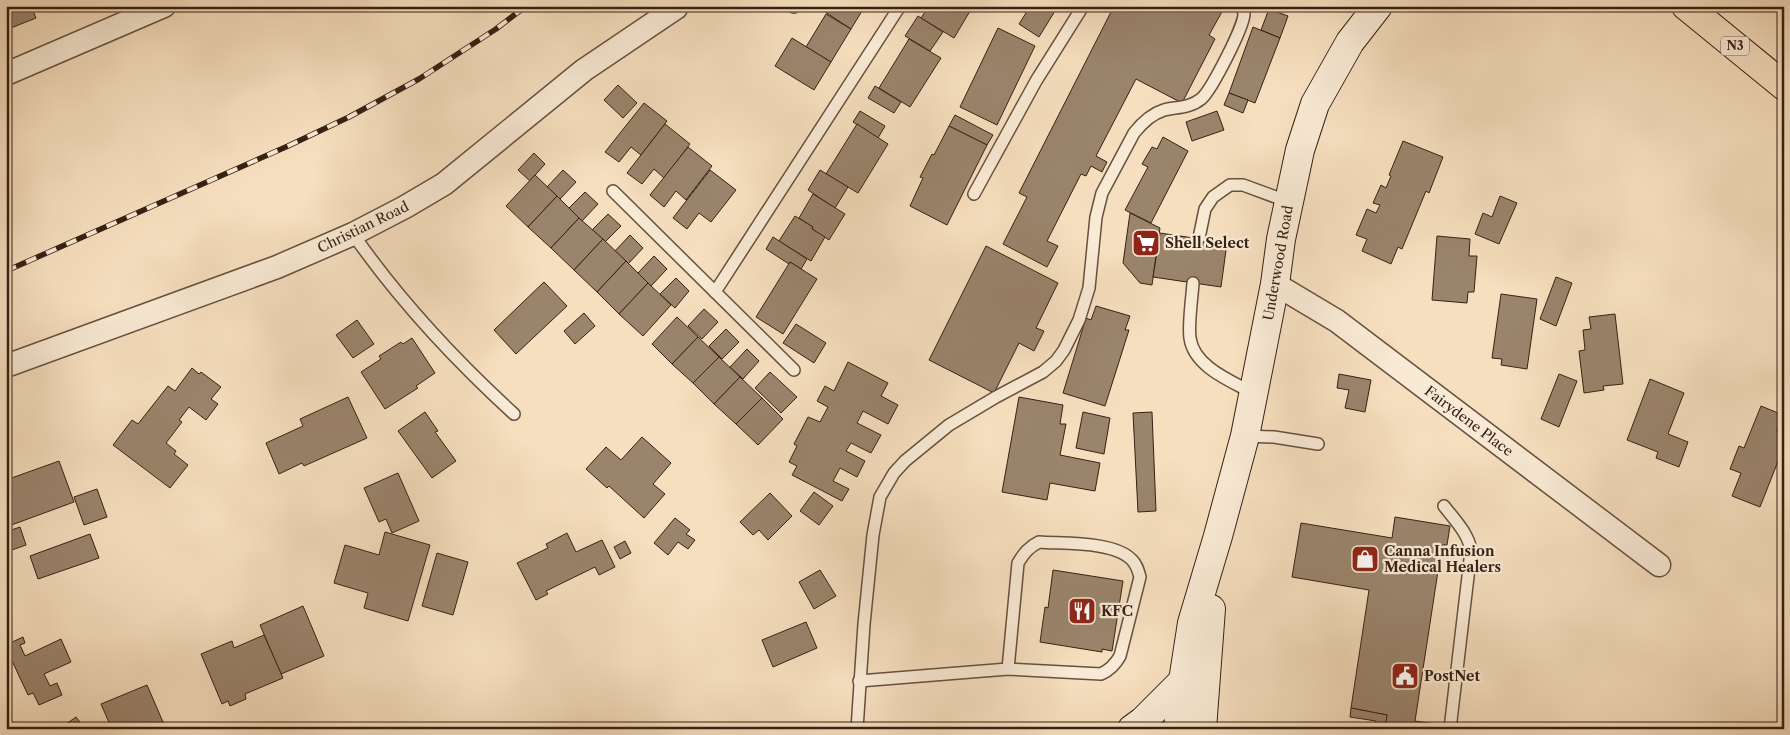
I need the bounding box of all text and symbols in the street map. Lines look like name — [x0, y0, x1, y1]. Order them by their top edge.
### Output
road number: N3 — [1721, 36, 1749, 56]
street label: Christian Road — [314, 197, 412, 257]
street label: Underwood Road — [1259, 203, 1297, 322]
supermarket icon: Shell Select — [1131, 228, 1161, 258]
place label: Shell Select — [1165, 234, 1250, 252]
street label: Fairydene Place — [1421, 382, 1517, 460]
place label: Canna Infusion Medical Healers — [1384, 542, 1501, 576]
shop icon: Canna Infusion Medical Healers — [1350, 544, 1380, 574]
restaurant icon: KFC — [1067, 596, 1097, 626]
place label: KFC — [1101, 602, 1133, 620]
public building icon: PostNet — [1390, 661, 1420, 691]
place label: PostNet — [1424, 667, 1480, 685]

